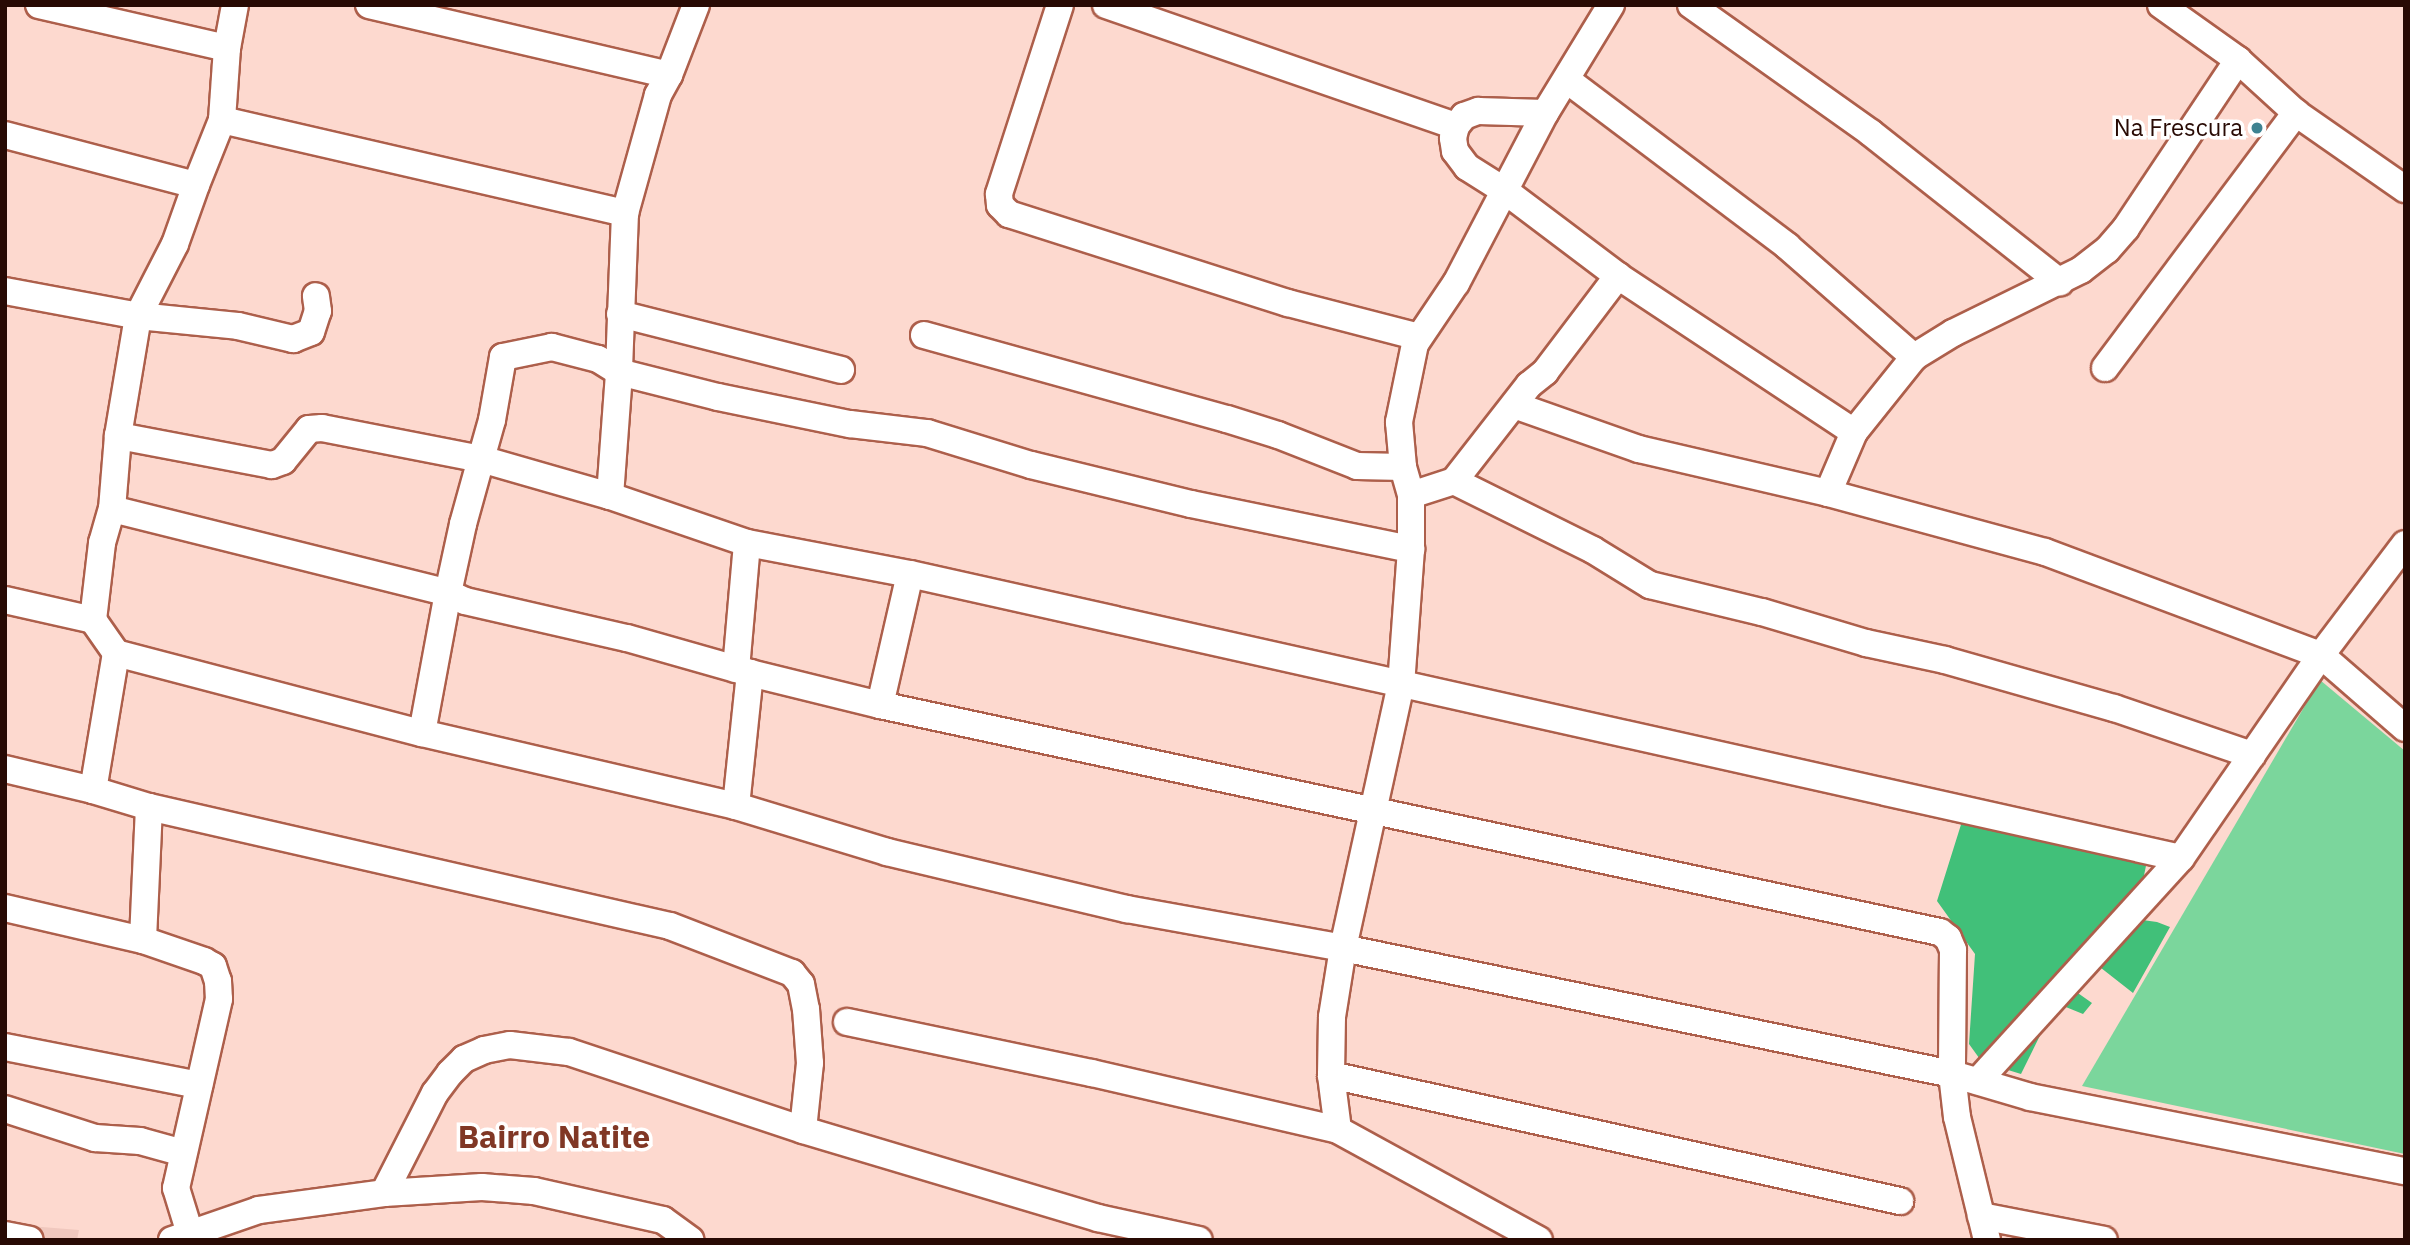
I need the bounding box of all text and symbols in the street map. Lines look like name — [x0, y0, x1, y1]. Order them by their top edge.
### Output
place label: Na Frescura — [2114, 114, 2243, 142]
marker: Na Frescura — [2249, 120, 2265, 136]
district label: Bairro Natite — [458, 1117, 650, 1155]

